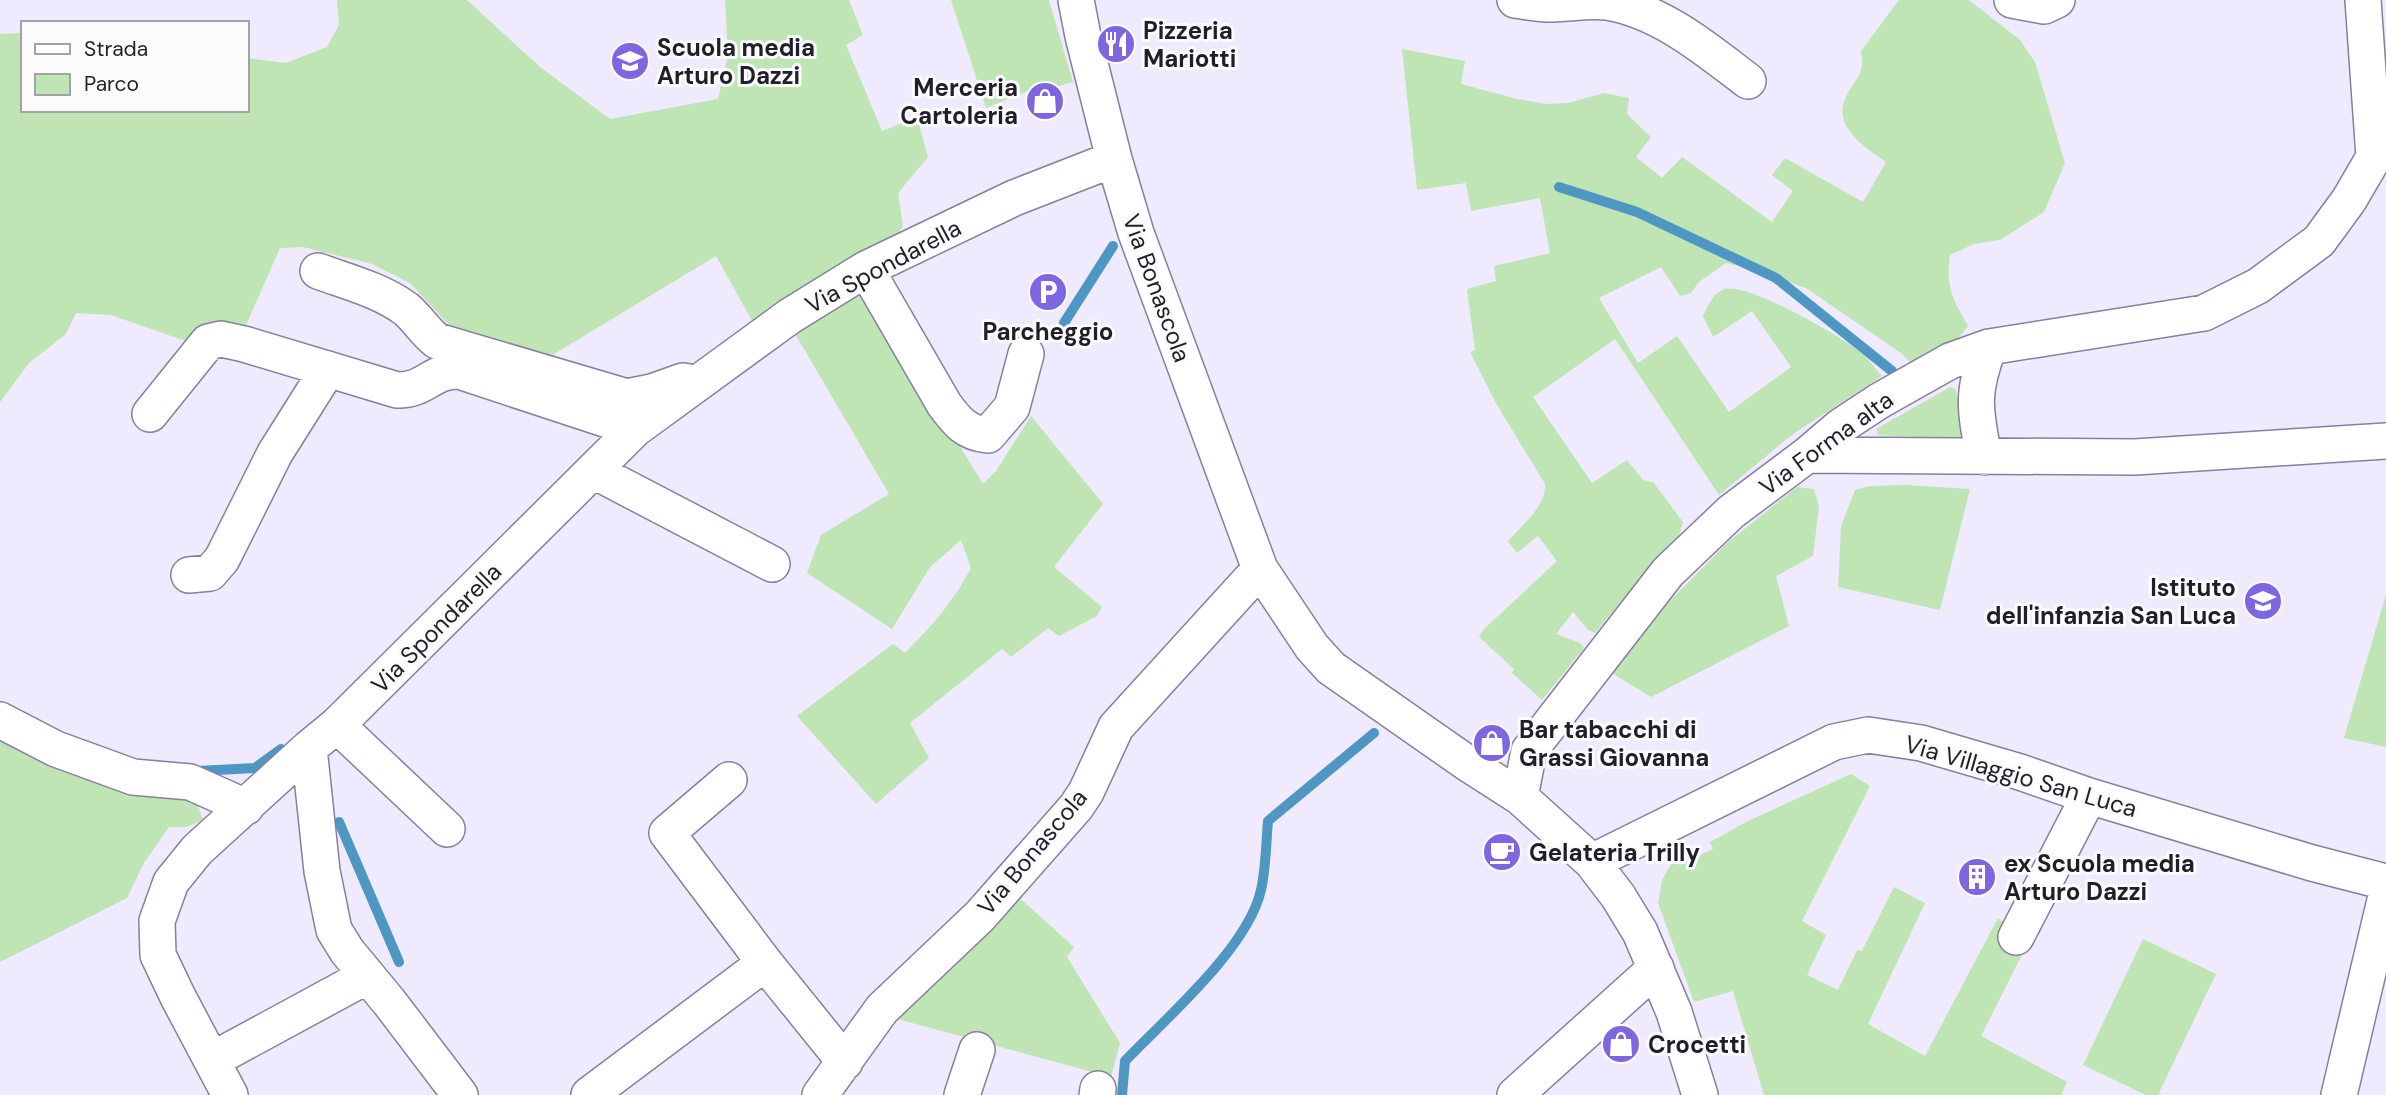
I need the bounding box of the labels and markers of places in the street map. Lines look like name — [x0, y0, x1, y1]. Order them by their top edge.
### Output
place label: Pizzeria Mariotti — [1143, 15, 1236, 74]
restaurant icon: Pizzeria Mariotti — [1095, 23, 1137, 65]
place label: Scuola media Arturo Dazzi — [657, 32, 815, 91]
school or university icon: Scuola media Arturo Dazzi — [609, 40, 651, 82]
place label: Merceria Cartoleria — [900, 72, 1018, 131]
shop icon: Merceria Cartoleria — [1024, 80, 1066, 122]
parking icon: Parcheggio — [1027, 271, 1069, 313]
place label: Parcheggio — [983, 316, 1114, 347]
place label: Istituto dell'infanzia San Luca — [1986, 572, 2236, 631]
school or university icon: Istituto dell'infanzia San Luca — [2242, 580, 2284, 622]
place label: Bar tabacchi di Grassi Giovanna — [1519, 714, 1709, 773]
shop icon: Bar tabacchi di Grassi Giovanna — [1471, 722, 1513, 764]
cafe icon: Gelateria Trilly — [1481, 831, 1523, 873]
place label: Gelateria Trilly — [1529, 837, 1700, 868]
place label: ex Scuola media Arturo Dazzi — [2004, 848, 2195, 907]
building icon: ex Scuola media Arturo Dazzi — [1956, 856, 1998, 898]
shop icon: Crocetti — [1600, 1023, 1642, 1065]
place label: Crocetti — [1648, 1029, 1746, 1060]

